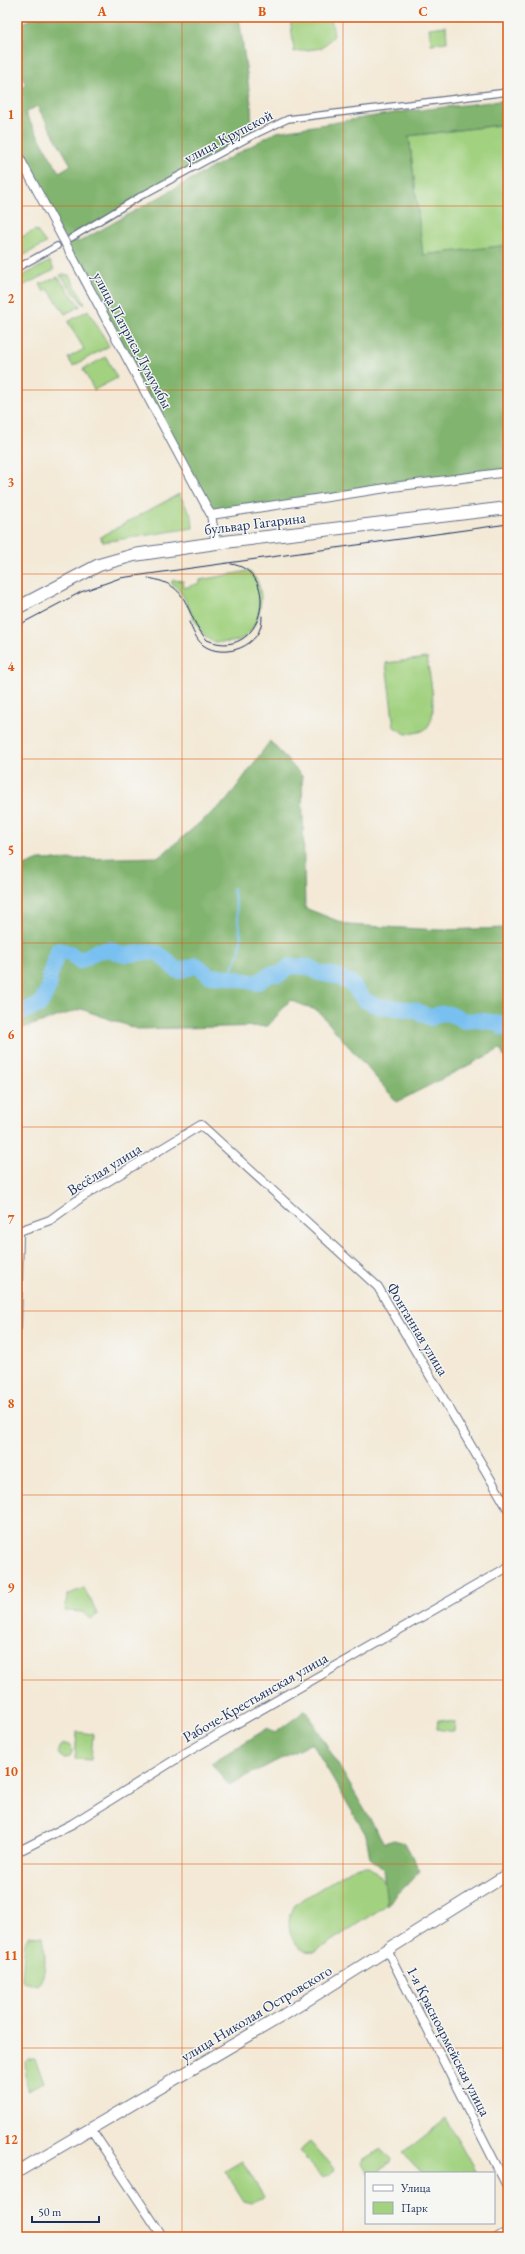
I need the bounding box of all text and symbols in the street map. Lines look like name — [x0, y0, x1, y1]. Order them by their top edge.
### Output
text: A — [96, 3, 107, 20]
text: B — [258, 3, 266, 20]
text: C — [418, 3, 428, 20]
street label: улица Крупской — [180, 105, 276, 167]
text: 1 — [8, 106, 15, 123]
street label: улица Патриса Лумумбы — [89, 268, 177, 412]
text: 2 — [8, 290, 15, 307]
text: 3 — [8, 474, 15, 491]
street label: бульвар Гагарина — [203, 507, 307, 539]
text: 4 — [8, 658, 15, 675]
text: 5 — [8, 842, 14, 859]
text: 6 — [8, 1026, 15, 1043]
street label: Весёлая улица — [63, 1139, 145, 1199]
text: 7 — [8, 1211, 15, 1228]
street label: Фонтанная улица — [383, 1279, 453, 1379]
text: 8 — [8, 1395, 15, 1412]
text: 9 — [8, 1579, 15, 1596]
street label: Рабоче-Крестьянская улица — [179, 1648, 331, 1746]
text: 10 — [4, 1763, 18, 1780]
text: 11 — [4, 1947, 18, 1964]
street label: улица Николая Островского — [177, 1960, 335, 2066]
street label: 1-я Красноармейская улица — [403, 1963, 495, 2119]
text: 12 — [4, 2131, 18, 2148]
legend — [365, 2172, 495, 2224]
text: Улица — [400, 2180, 431, 2196]
scale bar — [32, 2198, 99, 2224]
text: Парк — [401, 2200, 428, 2216]
text: 50 m — [38, 2204, 62, 2220]

